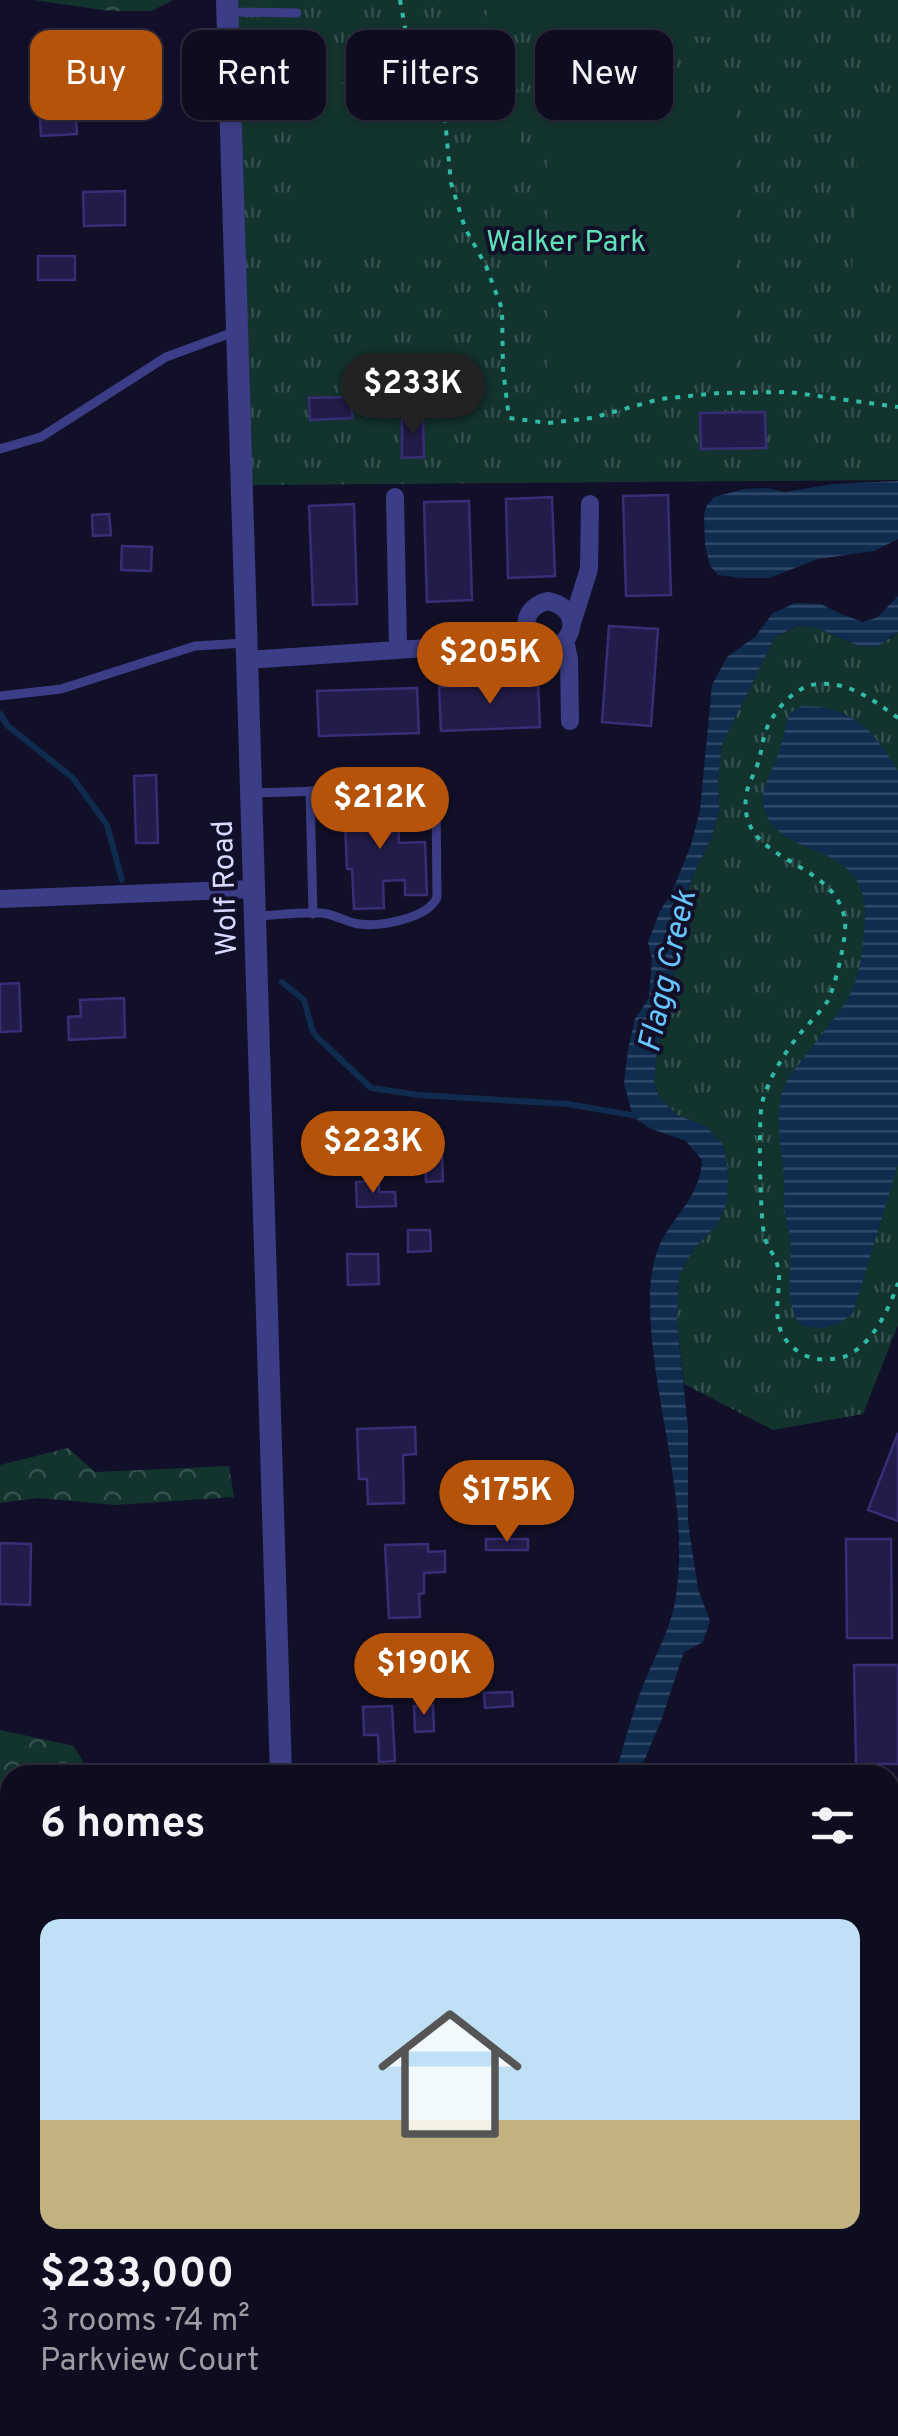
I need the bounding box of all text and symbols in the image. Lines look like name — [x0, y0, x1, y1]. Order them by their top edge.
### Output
chip: Buy — [30, 30, 162, 120]
chip: Rent — [182, 30, 326, 120]
chip: Filters — [346, 30, 515, 120]
chip: New — [535, 30, 673, 120]
park label: Walker Park — [486, 225, 646, 262]
pin: $233K — [343, 353, 483, 438]
text: $233K — [363, 365, 463, 405]
pin: $205K — [420, 622, 560, 707]
text: $205K — [439, 634, 541, 674]
pin: $212K — [310, 767, 450, 852]
text: $212K — [333, 779, 427, 819]
street label: Wolf Road — [206, 819, 247, 956]
water label: Flagg Creek — [631, 886, 707, 1056]
pin: $223K — [303, 1111, 443, 1196]
text: $223K — [323, 1123, 423, 1163]
pin: $175K — [437, 1460, 577, 1545]
text: $175K — [461, 1472, 553, 1512]
pin: $190K — [354, 1633, 494, 1718]
text: $190K — [376, 1645, 472, 1685]
icon: filters — [805, 1798, 860, 1853]
text: 6 homes — [40, 1799, 205, 1852]
icon: home — [360, 1984, 540, 2164]
text: $233,000 — [40, 2249, 234, 2302]
text: 3 rooms · 74 m² — [40, 2302, 250, 2342]
text: Parkview Court — [40, 2342, 259, 2382]

